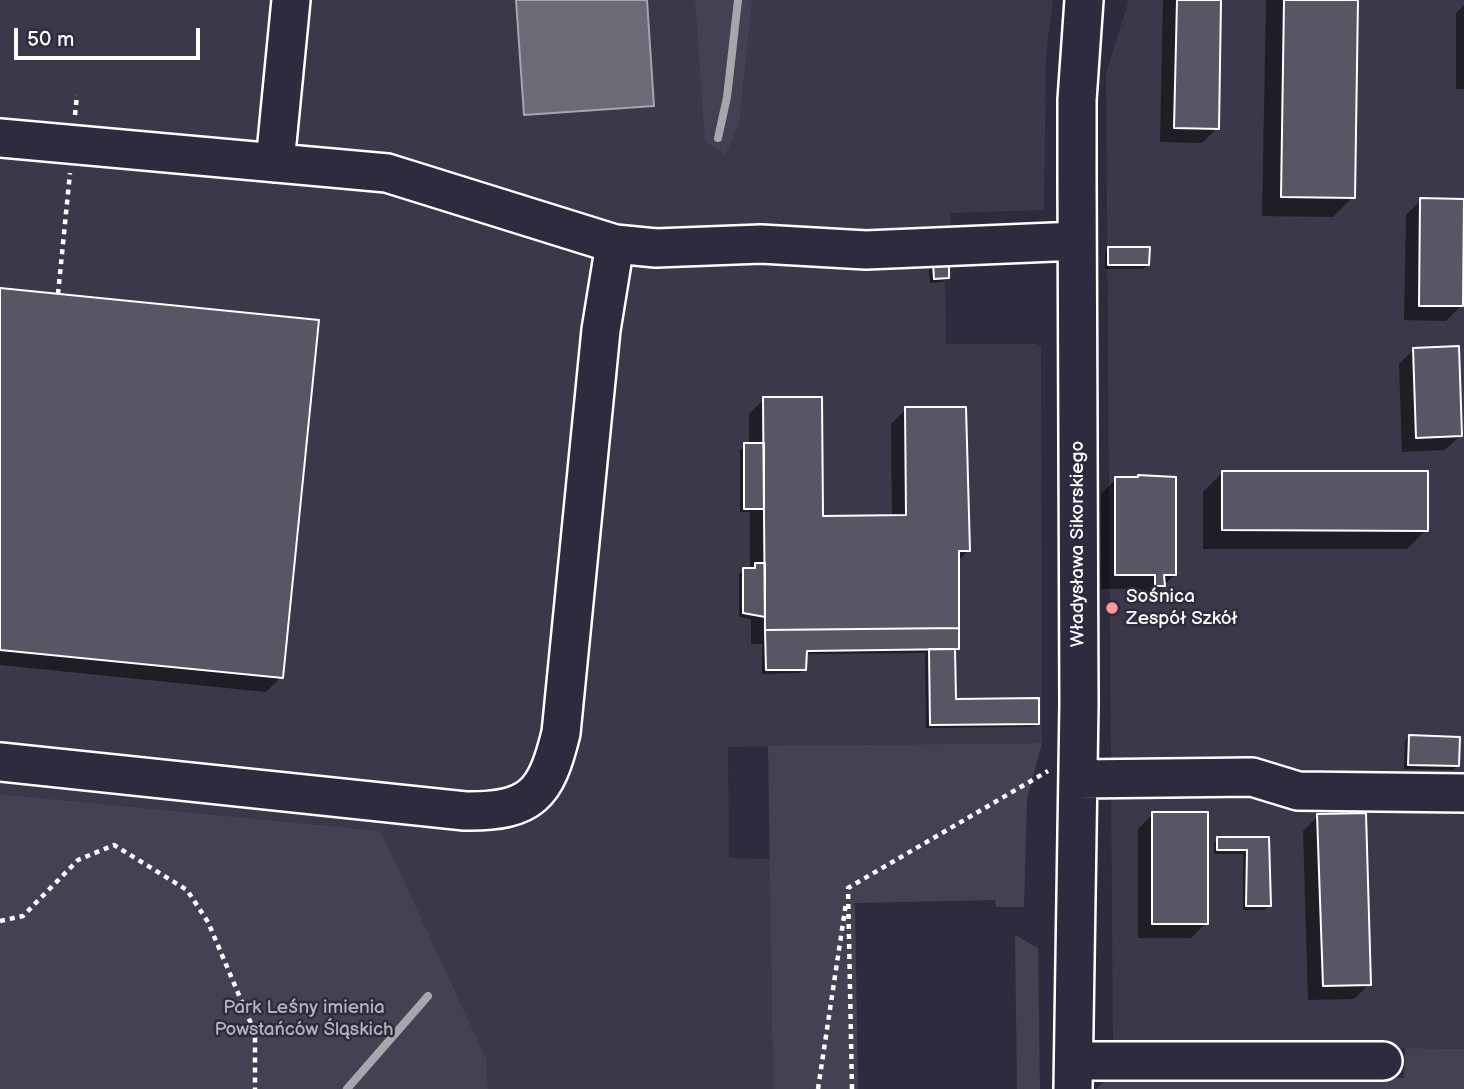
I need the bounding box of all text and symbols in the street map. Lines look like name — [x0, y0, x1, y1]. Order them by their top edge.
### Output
scale bar — [18, 14, 203, 58]
text: 50 m — [27, 27, 74, 52]
street label: Władysława Sikorskiego — [1067, 441, 1089, 647]
place label: Sośnica Zespół Szkół — [1126, 586, 1237, 630]
marker: Sośnica Zespół Szkół — [1104, 600, 1120, 616]
park label: Park Leśny imienia Powstańców Śląskich — [214, 997, 394, 1041]

